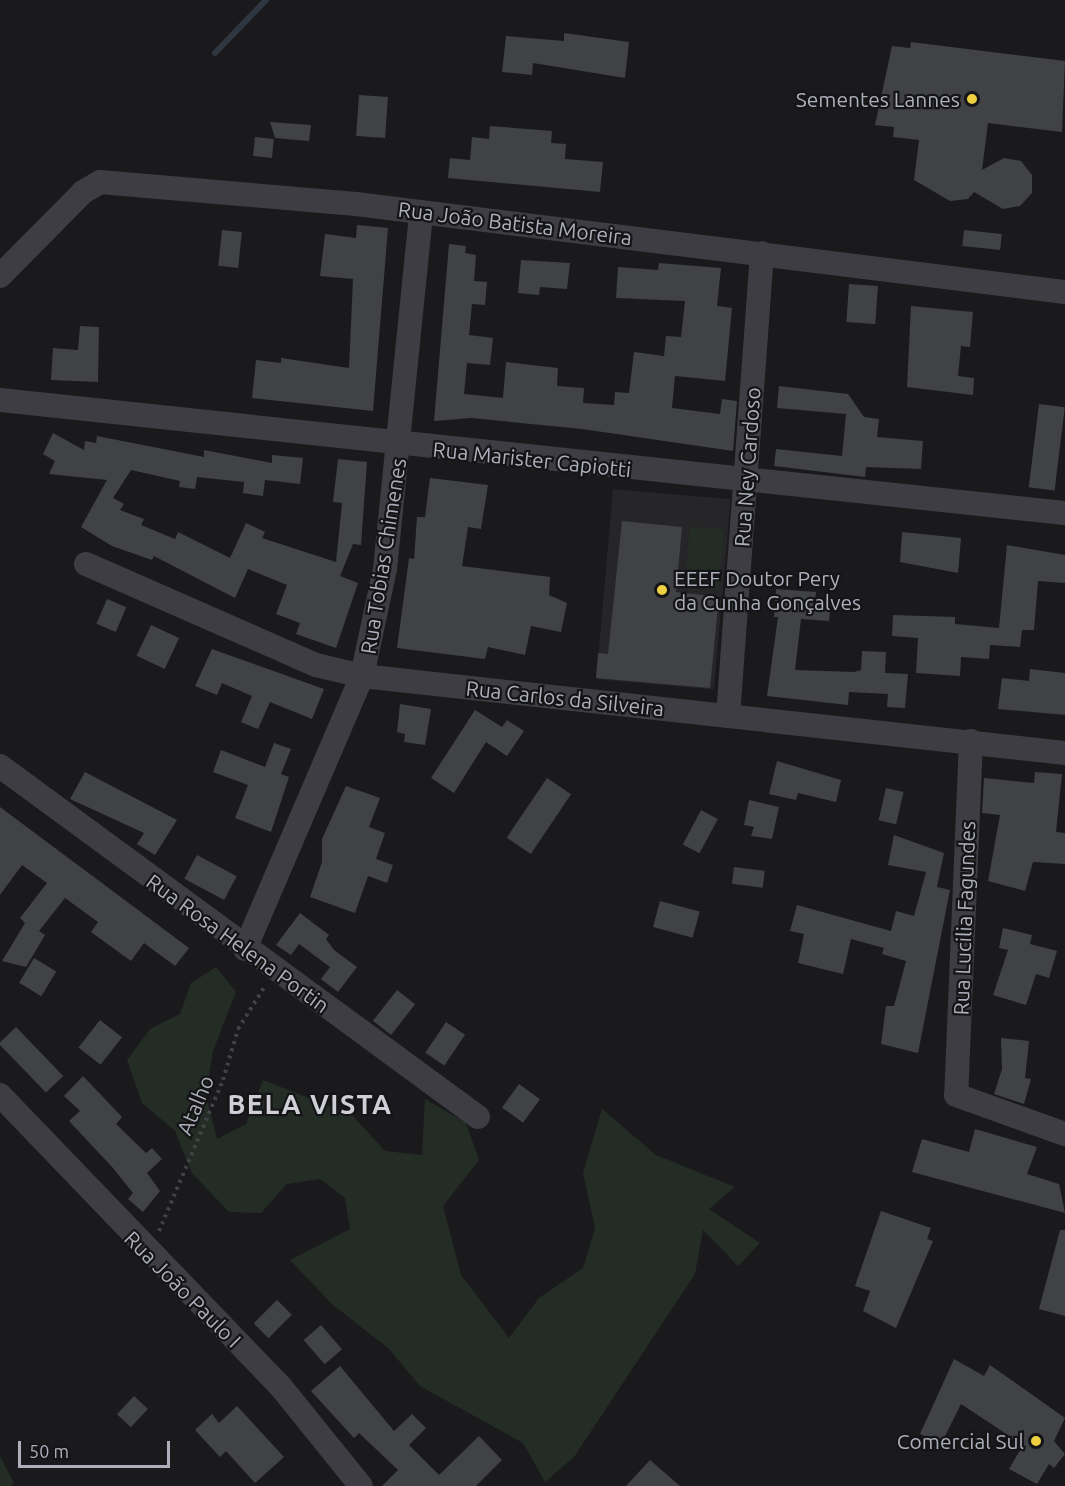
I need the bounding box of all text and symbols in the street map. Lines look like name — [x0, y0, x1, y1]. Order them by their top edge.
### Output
place label: Sementes Lannes — [796, 86, 960, 112]
marker: Sementes Lannes — [965, 92, 979, 106]
street label: Rua João Batista Moreira — [397, 196, 633, 250]
street label: Rua Ney Cardoso — [729, 386, 765, 548]
street label: Rua Marister Capiotti — [432, 436, 632, 482]
street label: Rua Tobias Chimenes — [355, 456, 411, 656]
place label: EEEF Doutor Pery da Cunha Gonçalves — [674, 565, 861, 615]
marker: EEEF Doutor Pery da Cunha Gonçalves — [655, 583, 669, 597]
street label: Rua Carlos da Silveira — [465, 675, 665, 721]
street label: Rua Lucilia Fagundes — [948, 820, 980, 1016]
street label: Rua Rosa Helena Portin — [142, 868, 334, 1018]
street label: Atalho — [171, 1071, 219, 1139]
district label: BELA VISTA — [227, 1089, 393, 1121]
street label: Rua João Paulo I — [120, 1226, 246, 1352]
place label: Comercial Sul — [897, 1428, 1024, 1454]
scale bar — [21, 1429, 172, 1467]
marker: Comercial Sul — [1029, 1434, 1043, 1448]
text: 50 m — [29, 1441, 69, 1461]

